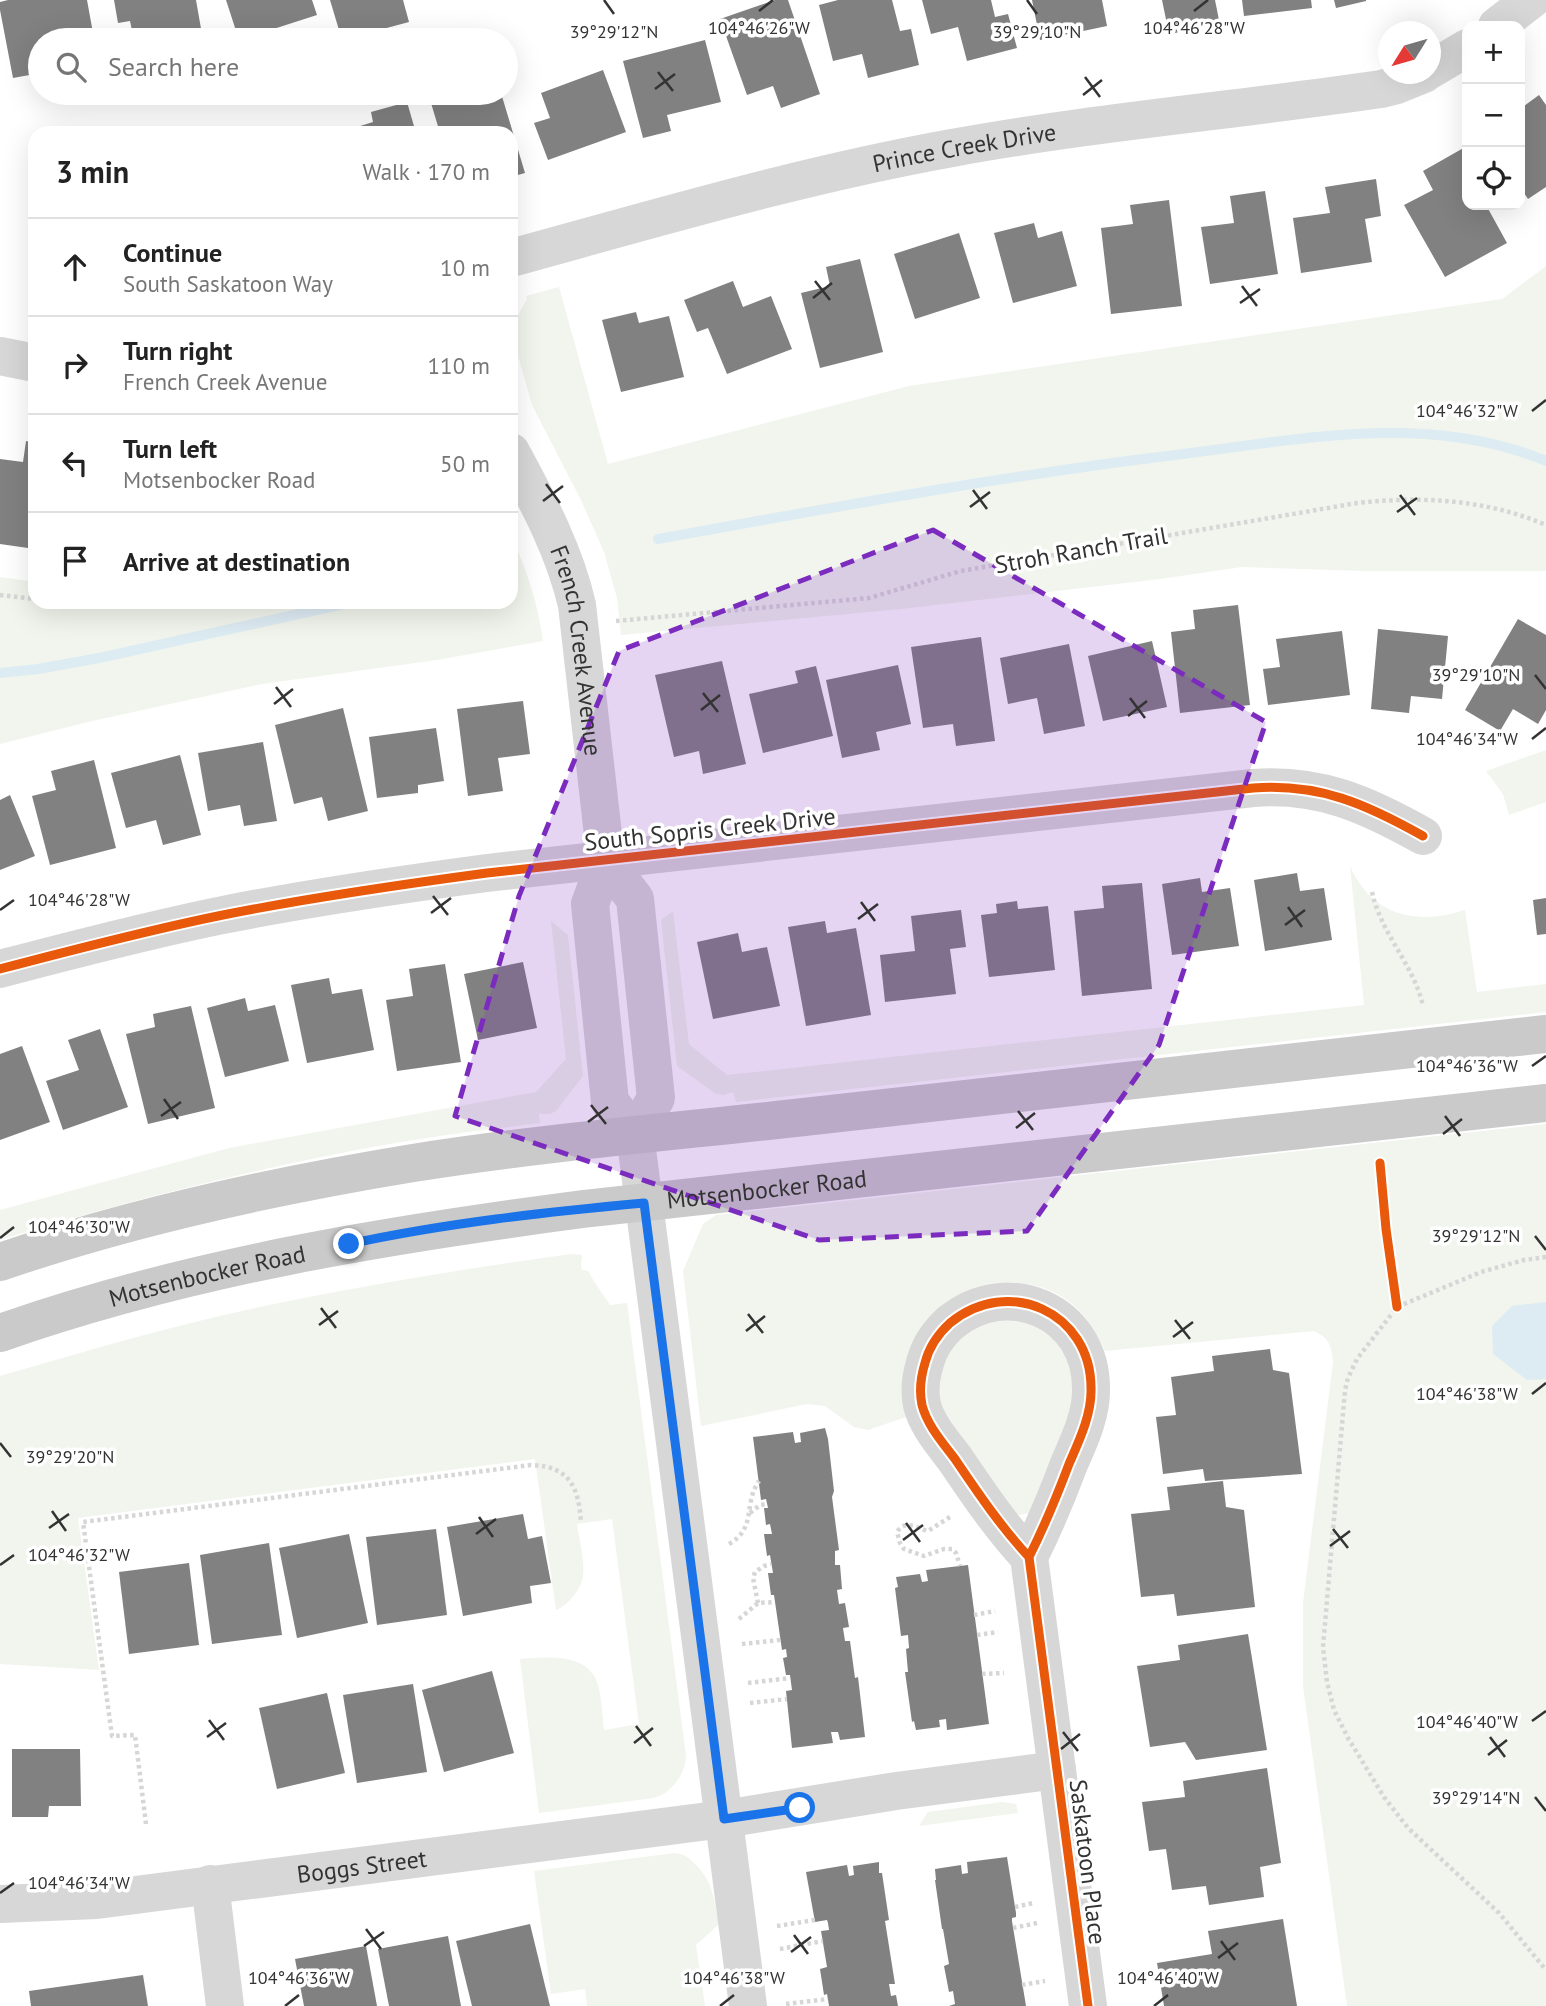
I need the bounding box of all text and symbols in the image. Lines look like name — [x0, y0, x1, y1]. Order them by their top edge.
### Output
text: 104°46'26"W — [708, 16, 810, 39]
text: 104°46'28"W — [1143, 16, 1245, 39]
text: 39°29'12"N — [570, 20, 658, 43]
text: 39°29'10"N — [993, 20, 1081, 43]
north arrow — [1378, 21, 1441, 84]
map controls — [1462, 21, 1525, 210]
button: + — [1462, 21, 1525, 84]
search box — [28, 28, 518, 105]
icon: search — [52, 48, 90, 86]
text: Search here — [108, 50, 239, 83]
button: − — [1462, 84, 1525, 147]
street label: Prince Creek Drive — [870, 116, 1058, 179]
button: locate — [1462, 147, 1525, 210]
text: 3 min — [56, 152, 129, 191]
text: Walk · 170 m — [363, 157, 490, 186]
text: Continue — [123, 236, 222, 269]
icon: ahead — [56, 248, 94, 286]
text: 10 m — [440, 253, 490, 282]
text: South Saskatoon Way — [123, 269, 333, 298]
text: Turn right — [123, 334, 232, 367]
icon: right — [56, 346, 94, 384]
text: 110 m — [428, 351, 490, 380]
text: French Creek Avenue — [123, 367, 327, 396]
text: 104°46'32"W — [1416, 399, 1518, 422]
text: Turn left — [123, 432, 217, 465]
icon: left — [56, 444, 94, 482]
text: 50 m — [440, 449, 490, 478]
text: Motsenbocker Road — [123, 465, 315, 494]
street label: Stroh Ranch Trail — [992, 520, 1170, 580]
street label: French Creek Avenue — [544, 540, 609, 757]
icon: arrive — [56, 542, 94, 580]
text: Arrive at destination — [123, 545, 350, 578]
text: 39°29'10"N — [1432, 663, 1520, 686]
text: 104°46'34"W — [1416, 727, 1518, 750]
street label: South Sopris Creek Drive — [583, 800, 837, 858]
text: 104°46'28"W — [28, 888, 130, 911]
text: 104°46'36"W — [1416, 1054, 1518, 1077]
street label: Motsenbocker Road — [665, 1162, 868, 1215]
text: 104°46'30"W — [28, 1215, 130, 1238]
text: 39°29'12"N — [1432, 1224, 1520, 1247]
route end — [333, 1228, 364, 1259]
street label: Motsenbocker Road — [105, 1237, 308, 1314]
text: 104°46'38"W — [1416, 1382, 1518, 1405]
text: 39°29'20"N — [26, 1445, 114, 1468]
text: 104°46'32"W — [28, 1543, 130, 1566]
text: 104°46'40"W — [1416, 1710, 1518, 1733]
street label: Saskatoon Place — [1062, 1778, 1114, 1946]
text: 39°29'14"N — [1432, 1786, 1520, 1809]
route start — [784, 1792, 815, 1823]
street label: Boggs Street — [295, 1842, 428, 1890]
text: 104°46'34"W — [28, 1871, 130, 1894]
text: 104°46'36"W — [248, 1966, 350, 1989]
text: 104°46'38"W — [683, 1966, 785, 1989]
text: 104°46'40"W — [1117, 1966, 1219, 1989]

